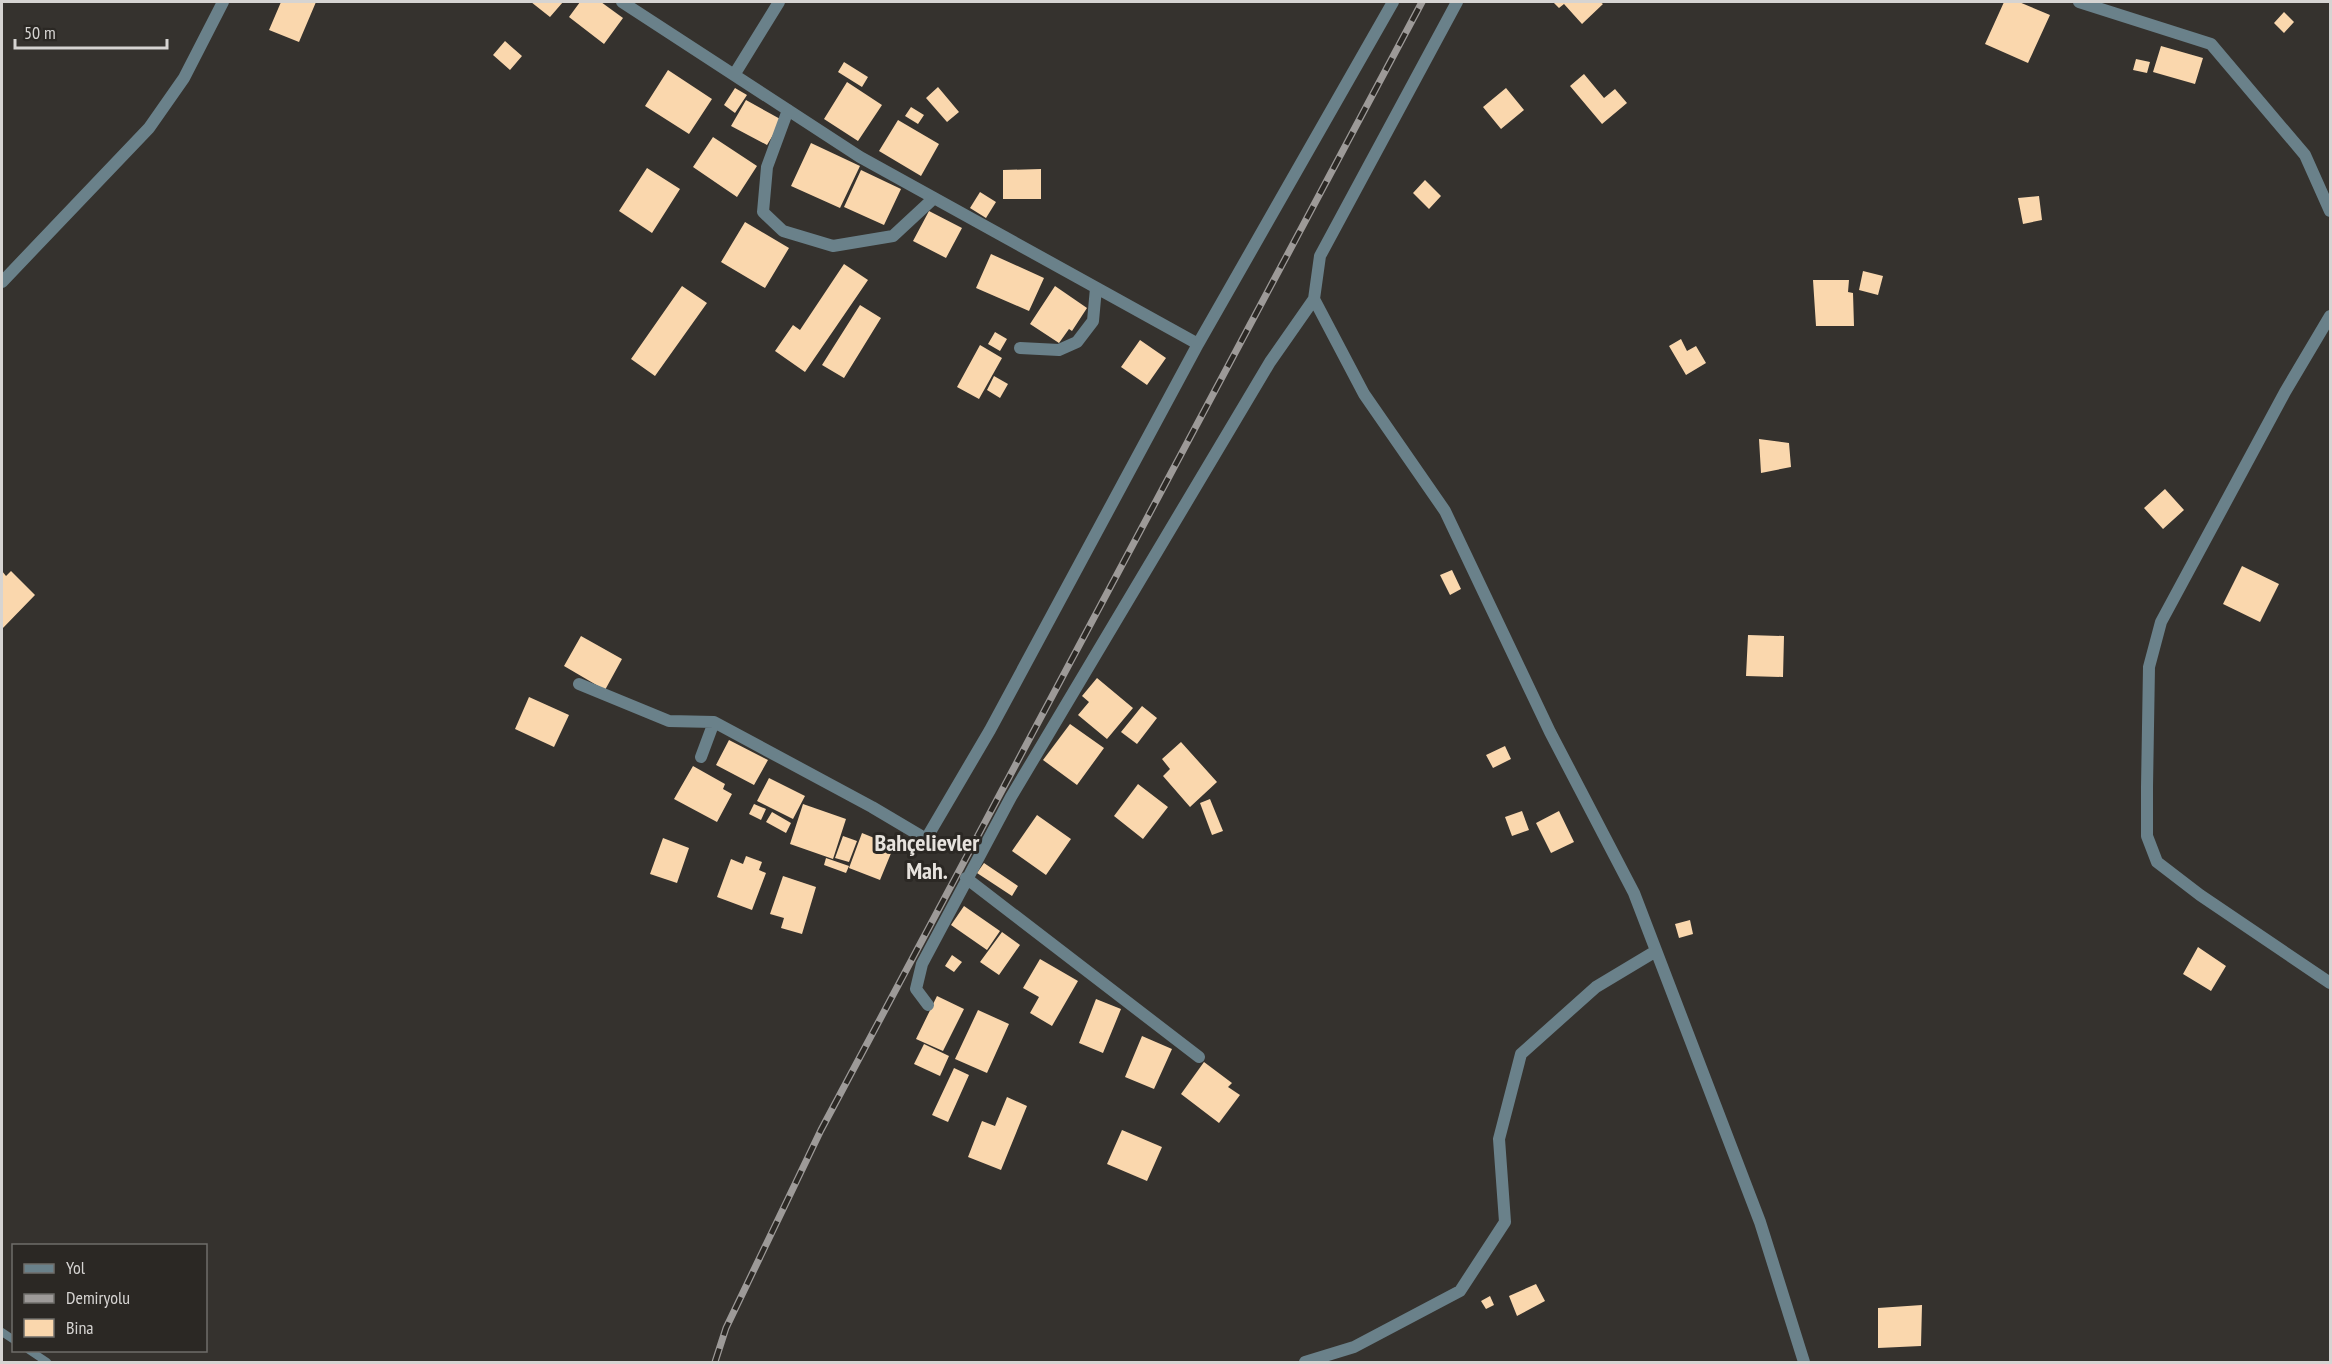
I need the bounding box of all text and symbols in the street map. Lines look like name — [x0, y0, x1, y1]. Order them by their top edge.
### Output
scale bar — [15, 12, 166, 50]
text: 50 m — [24, 21, 56, 44]
district label: Bahçelievler Mah. — [875, 827, 980, 886]
legend — [12, 1244, 207, 1352]
text: Yol — [66, 1256, 86, 1279]
text: Demiryolu — [66, 1286, 130, 1309]
text: Bina — [66, 1316, 94, 1339]

